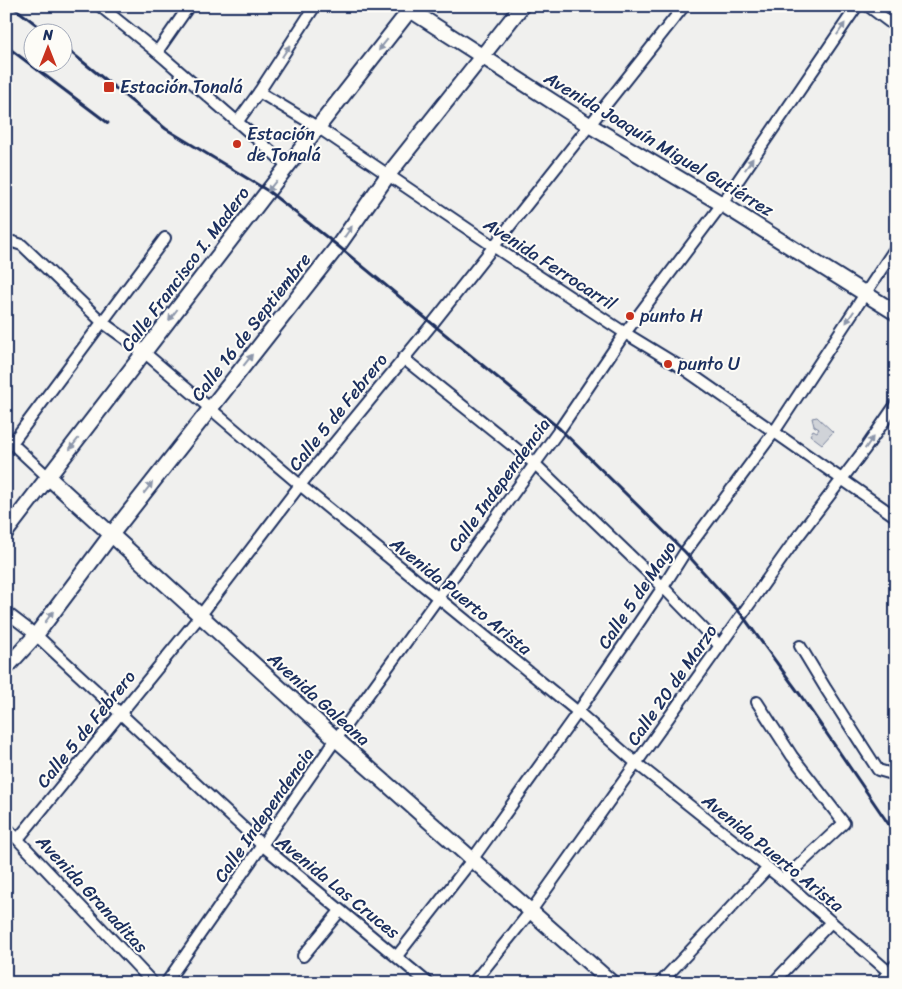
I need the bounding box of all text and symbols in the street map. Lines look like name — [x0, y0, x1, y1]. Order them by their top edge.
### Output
north arrow — [22, 22, 72, 72]
text: N — [42, 23, 53, 48]
one-way arrow — [836, 23, 846, 36]
one-way arrow — [378, 38, 389, 51]
one-way arrow — [281, 44, 291, 58]
street label: Avenida Joaquín Miguel Gutiérrez — [537, 62, 781, 226]
place label: Estación Tonalá — [120, 71, 243, 103]
marker: Estación Tonalá — [102, 80, 116, 94]
place label: Estación de Tonalá — [247, 118, 321, 171]
marker: Estación de Tonalá — [231, 138, 243, 150]
one-way arrow — [745, 157, 754, 170]
street label: Calle Francisco I. Madero — [112, 179, 258, 359]
one-way arrow — [266, 179, 277, 192]
street label: Avenida Ferrocarril — [476, 208, 624, 320]
one-way arrow — [343, 225, 353, 239]
street label: Calle 16 de Septiembre — [182, 246, 320, 408]
place label: punto H — [639, 300, 703, 332]
one-way arrow — [168, 308, 179, 321]
marker: punto H — [624, 310, 636, 322]
one-way arrow — [846, 310, 855, 324]
street label: Calle 5 de Febrero — [280, 346, 396, 478]
place label: punto U — [677, 348, 741, 380]
one-way arrow — [243, 354, 254, 367]
marker: punto U — [662, 358, 674, 370]
street label: Calle Independencia — [439, 411, 559, 559]
one-way arrow — [864, 436, 874, 449]
one-way arrow — [68, 437, 79, 450]
one-way arrow — [142, 482, 153, 495]
street label: Avenida Puerto Arista — [382, 528, 540, 664]
street label: Calle 5 de Mayo — [589, 534, 685, 656]
one-way arrow — [44, 610, 54, 624]
street label: Calle 20 de Marzo — [618, 617, 726, 753]
street label: Avenida Galeana — [259, 643, 378, 754]
street label: Calle 5 de Febrero — [28, 663, 144, 795]
street label: Calle Independencia — [205, 741, 323, 889]
street label: Avenida Puerto Arista — [694, 785, 852, 921]
street label: Avenida Granaditas — [27, 826, 156, 961]
street label: Avenida Las Cruces — [268, 826, 408, 948]

